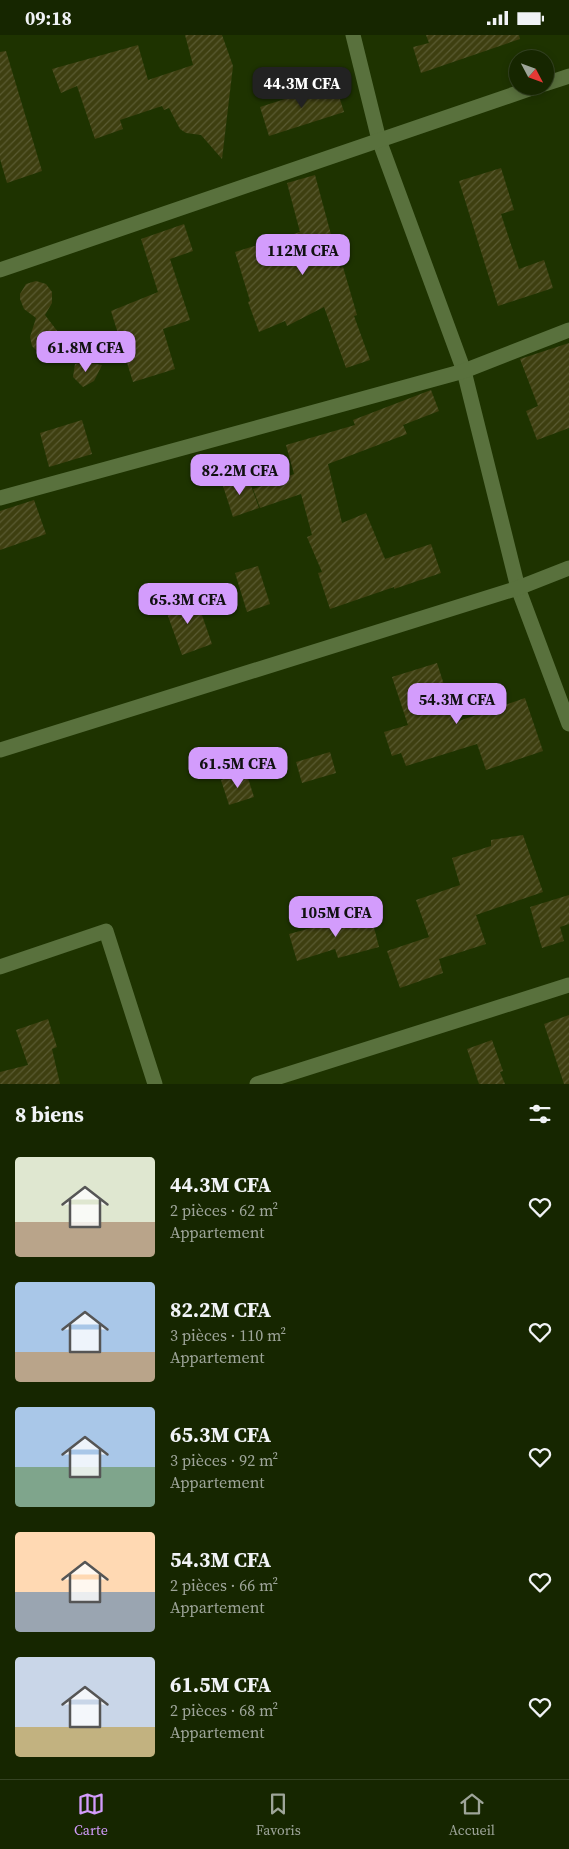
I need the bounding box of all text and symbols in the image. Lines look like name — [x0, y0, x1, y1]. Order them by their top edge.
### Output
text: 09:18 — [25, 5, 72, 31]
north arrow — [509, 50, 554, 95]
map controls — [509, 50, 554, 95]
pin: 44.3M CFA — [245, 67, 359, 109]
text: 44.3M CFA — [263, 72, 341, 94]
pin: 112M CFA — [251, 233, 355, 276]
text: 112M CFA — [267, 239, 339, 261]
pin: 61.8M CFA — [29, 331, 143, 373]
text: 61.8M CFA — [47, 336, 125, 358]
pin: 82.2M CFA — [183, 453, 297, 496]
text: 82.2M CFA — [201, 459, 279, 481]
pin: 65.3M CFA — [131, 583, 245, 625]
text: 65.3M CFA — [149, 588, 227, 610]
pin: 54.3M CFA — [400, 683, 514, 725]
text: 54.3M CFA — [418, 688, 496, 710]
pin: 61.5M CFA — [181, 747, 295, 789]
text: 61.5M CFA — [199, 752, 277, 774]
pin: 105M CFA — [284, 895, 388, 938]
text: 105M CFA — [300, 901, 372, 923]
text: 8 biens — [15, 1100, 84, 1129]
icon: filters — [526, 1100, 554, 1128]
text: 44.3M CFA — [170, 1170, 271, 1199]
icon: home — [55, 1177, 115, 1237]
icon: heart — [526, 1193, 554, 1221]
text: 2 pièces · 62 m² — [170, 1199, 278, 1221]
text: Appartement — [170, 1221, 265, 1243]
text: 82.2M CFA — [170, 1295, 271, 1324]
icon: home — [55, 1302, 115, 1362]
icon: heart — [526, 1318, 554, 1346]
text: 3 pièces · 110 m² — [170, 1324, 286, 1346]
text: Appartement — [170, 1346, 265, 1368]
text: 65.3M CFA — [170, 1420, 271, 1449]
icon: home — [55, 1427, 115, 1487]
icon: heart — [526, 1443, 554, 1471]
text: 3 pièces · 92 m² — [170, 1449, 278, 1471]
text: Appartement — [170, 1471, 265, 1493]
text: 54.3M CFA — [170, 1545, 271, 1574]
icon: home — [55, 1552, 115, 1612]
icon: heart — [526, 1568, 554, 1596]
text: 2 pièces · 66 m² — [170, 1574, 278, 1596]
text: Appartement — [170, 1596, 265, 1618]
text: 61.5M CFA — [170, 1670, 271, 1699]
icon: home — [55, 1677, 115, 1737]
icon: heart — [526, 1693, 554, 1721]
text: 2 pièces · 68 m² — [170, 1699, 278, 1721]
text: Appartement — [170, 1721, 265, 1743]
tab: Carte — [74, 1790, 108, 1840]
tab: Favoris — [256, 1790, 301, 1840]
tab: Accueil — [449, 1790, 495, 1840]

